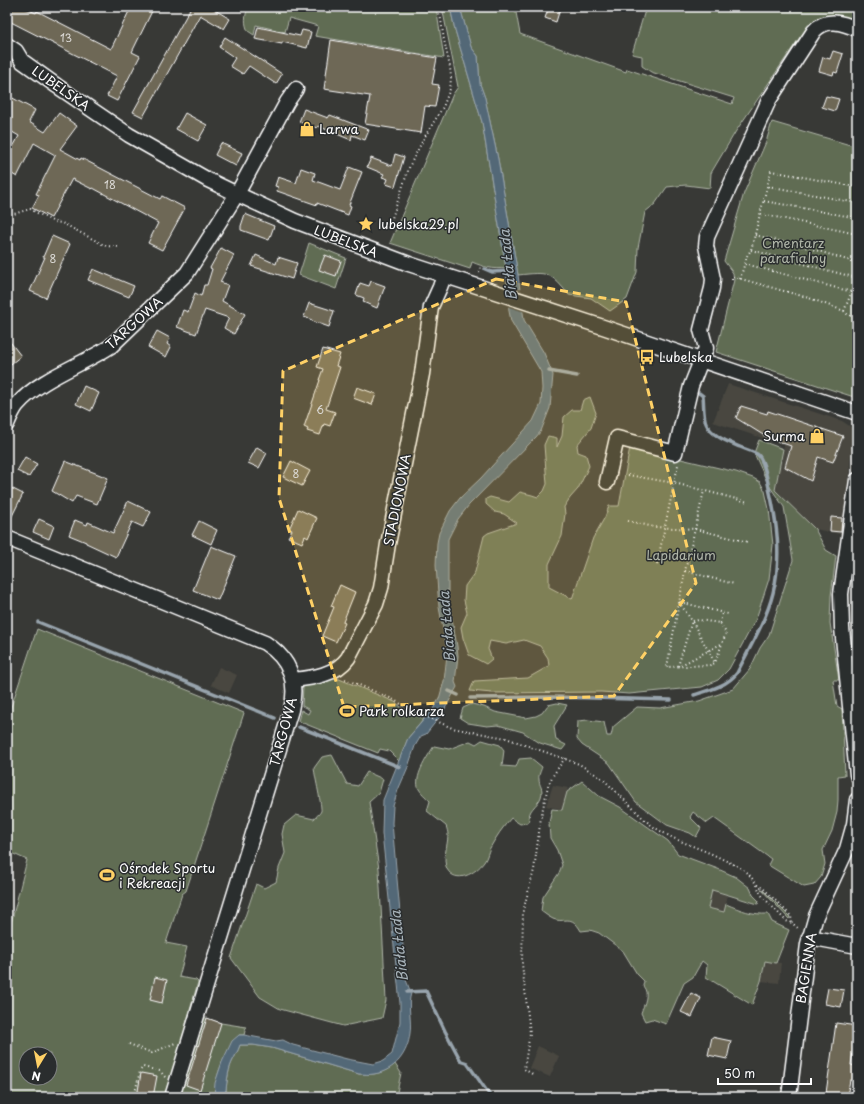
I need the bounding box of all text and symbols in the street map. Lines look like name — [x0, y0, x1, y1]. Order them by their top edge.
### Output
house number: 13 — [60, 29, 72, 46]
street label: LUBELSKA — [28, 61, 94, 115]
place label: Larwa — [319, 119, 359, 138]
shop icon: Larwa — [298, 120, 316, 138]
house number: 18 — [104, 176, 116, 193]
place label: lubelska29.pl — [378, 214, 459, 233]
place icon: lubelska29.pl — [357, 215, 375, 233]
street label: LUBELSKA — [312, 220, 381, 261]
water label: Biała Łada — [493, 227, 522, 302]
park label: Cmentarz parafialny — [760, 233, 826, 267]
house number: 8 — [50, 250, 57, 267]
street label: TARGOWA — [101, 292, 166, 353]
place label: Lubelska — [659, 347, 714, 366]
bus stop icon: Lubelska — [638, 348, 656, 366]
house number: 6 — [316, 401, 324, 418]
place label: Surma — [763, 426, 806, 445]
shop icon: Surma — [808, 427, 826, 445]
street label: STADIONOWA — [378, 452, 415, 548]
house number: 8 — [293, 465, 300, 482]
park label: Lapidarium — [646, 545, 716, 564]
water label: Biała Łada — [433, 589, 460, 663]
street label: TARGOWA — [264, 695, 301, 769]
place label: Park rolkarza — [359, 701, 445, 720]
sports icon: Park rolkarza — [338, 702, 356, 720]
place label: Ośrodek Sportu i Rekreacji — [119, 858, 215, 892]
sports icon: Ośrodek Sportu i Rekreacji — [98, 866, 116, 884]
water label: Biała Łada — [384, 908, 413, 983]
street label: BAGIENNA — [791, 931, 820, 1005]
north arrow — [18, 1046, 58, 1086]
scale bar — [718, 1060, 811, 1086]
text: 50 m — [724, 1064, 755, 1082]
text: N — [30, 1067, 42, 1085]

